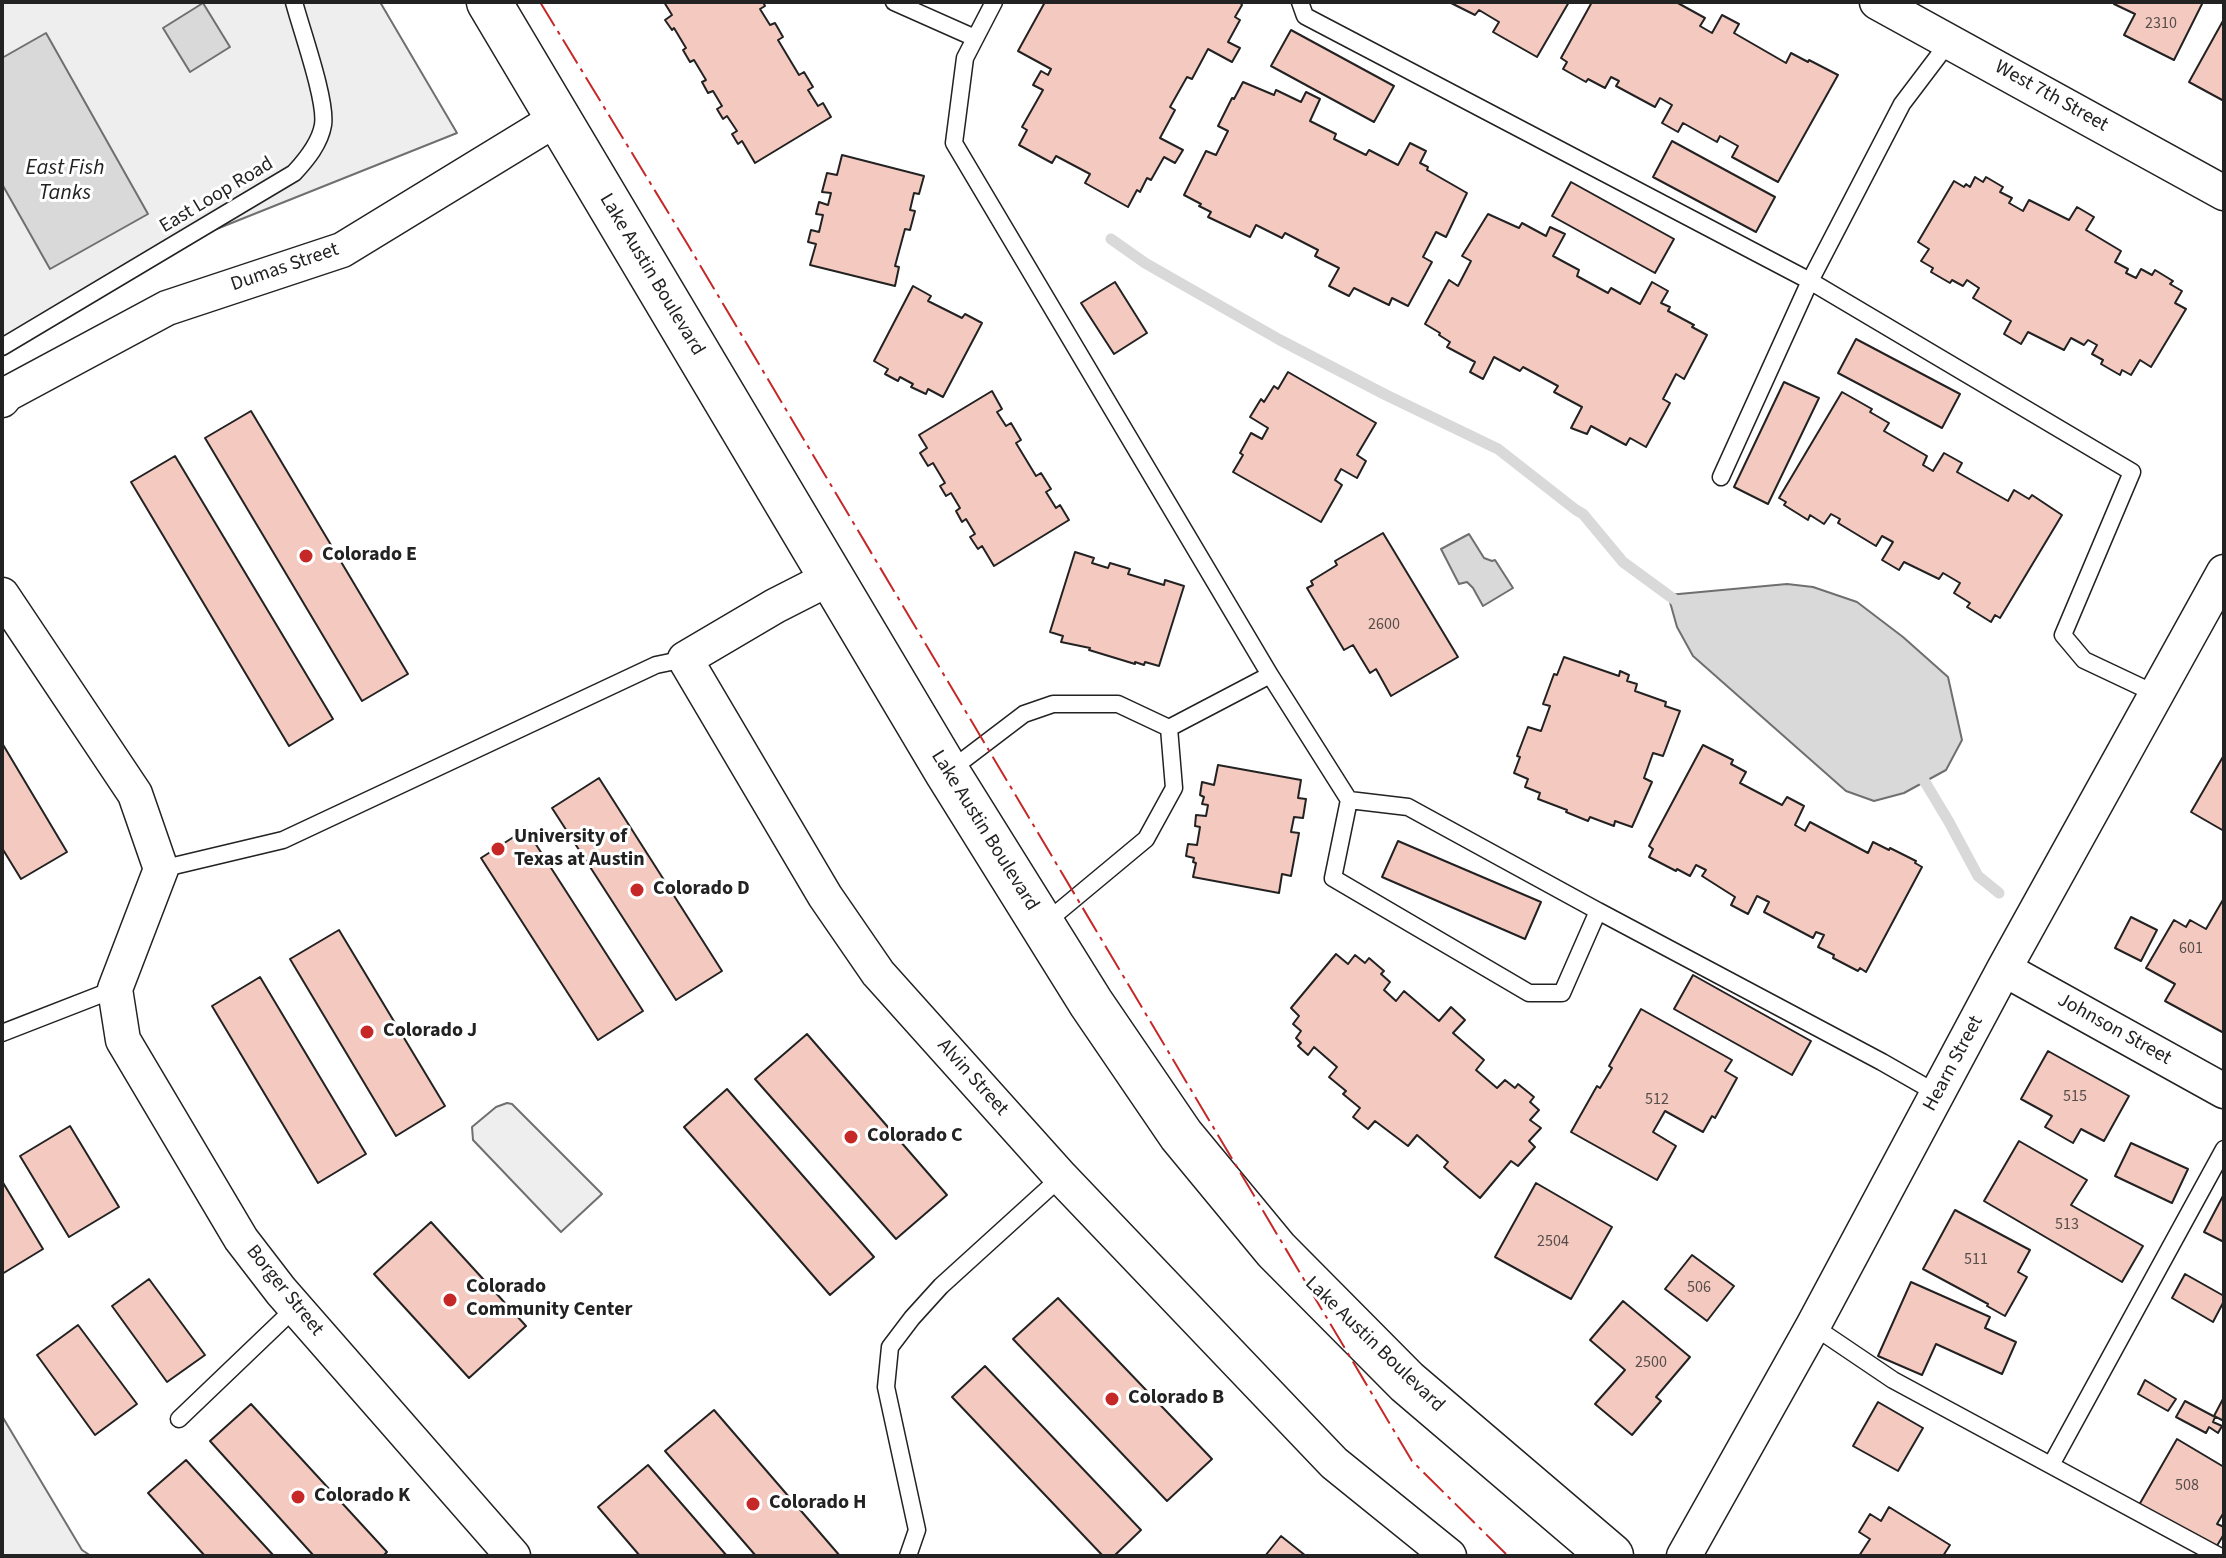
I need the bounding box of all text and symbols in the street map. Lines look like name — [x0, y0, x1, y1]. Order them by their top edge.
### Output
house number: 2310 — [2145, 14, 2177, 34]
street label: West 7th Street — [1990, 56, 2112, 138]
street label: East Loop Road — [156, 153, 278, 239]
water label: East Fish Tanks — [25, 156, 105, 208]
street label: Lake Austin Boulevard — [593, 190, 709, 360]
street label: Dumas Street — [228, 238, 342, 298]
place label: Colorado E — [322, 544, 417, 568]
marker: Colorado E — [297, 547, 315, 565]
house number: 2600 — [1368, 615, 1400, 635]
street label: Lake Austin Boulevard — [925, 746, 1043, 916]
place label: University of Texas at Austin — [514, 826, 645, 873]
marker: University of Texas at Austin — [489, 840, 507, 858]
place label: Colorado D — [653, 878, 750, 902]
marker: Colorado D — [628, 881, 646, 899]
house number: 601 — [2179, 939, 2203, 959]
street label: Johnson Street — [2053, 989, 2175, 1071]
street label: Hearn Street — [1919, 1012, 1989, 1116]
place label: Colorado J — [383, 1020, 477, 1044]
marker: Colorado J — [358, 1023, 376, 1041]
street label: Alvin Street — [931, 1035, 1013, 1121]
house number: 515 — [2063, 1087, 2087, 1107]
house number: 512 — [1645, 1090, 1669, 1110]
place label: Colorado C — [867, 1125, 963, 1149]
marker: Colorado C — [842, 1128, 860, 1146]
house number: 513 — [2055, 1215, 2079, 1235]
house number: 2504 — [1537, 1232, 1569, 1252]
street label: Borger Street — [240, 1241, 328, 1341]
house number: 511 — [1964, 1250, 1988, 1270]
street label: Lake Austin Boulevard — [1299, 1272, 1449, 1418]
place label: Colorado Community Center — [466, 1276, 632, 1323]
house number: 506 — [1687, 1278, 1711, 1298]
marker: Colorado Community Center — [441, 1291, 459, 1309]
house number: 2500 — [1635, 1353, 1667, 1373]
place label: Colorado B — [1128, 1387, 1224, 1411]
marker: Colorado B — [1103, 1390, 1121, 1408]
house number: 508 — [2175, 1476, 2199, 1496]
place label: Colorado K — [314, 1485, 410, 1509]
marker: Colorado K — [289, 1488, 307, 1506]
place label: Colorado H — [769, 1492, 867, 1516]
marker: Colorado H — [744, 1495, 762, 1513]

